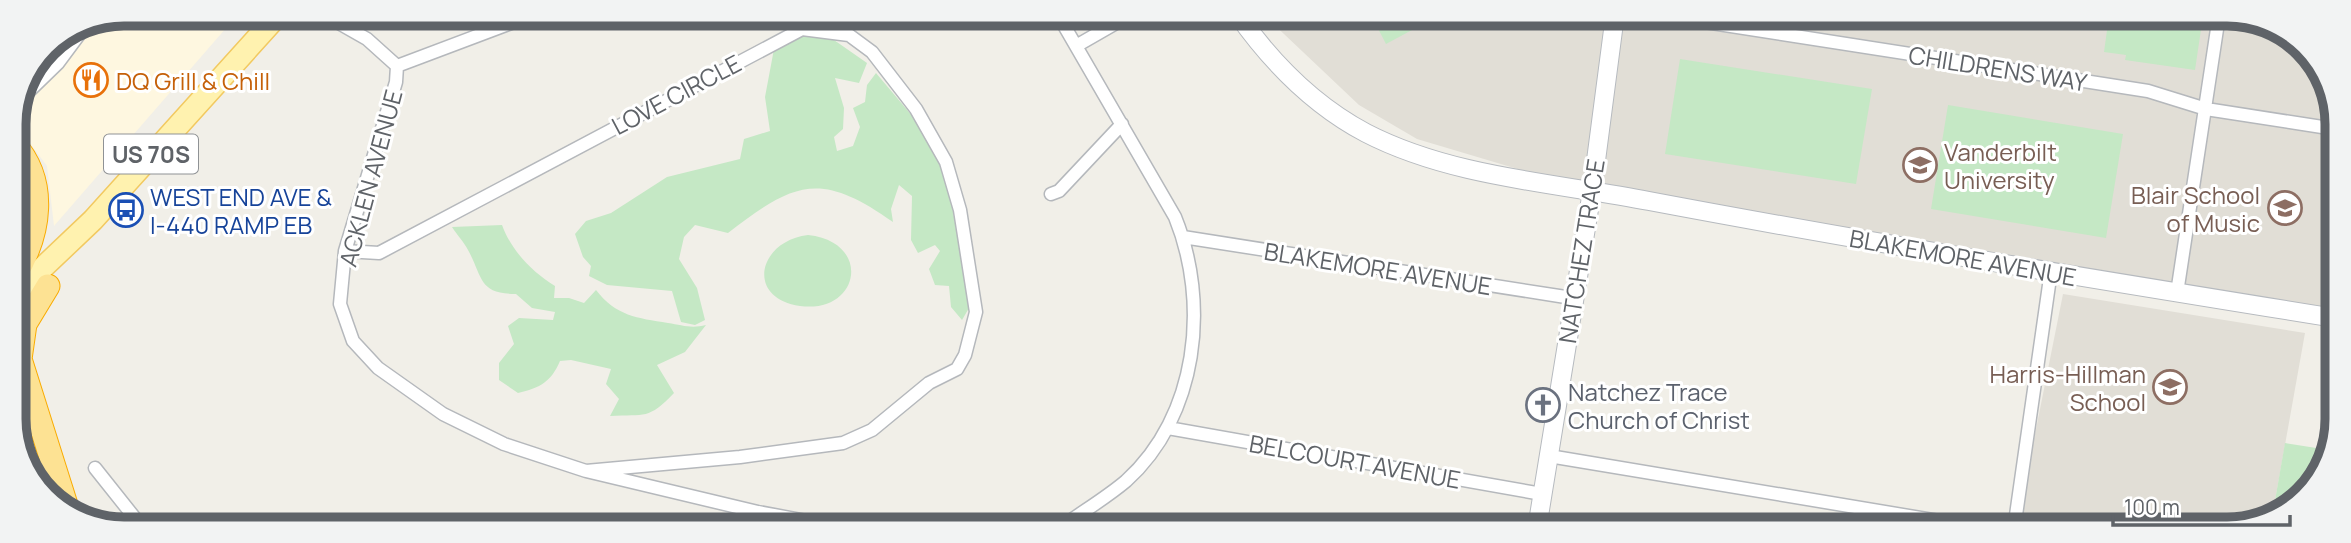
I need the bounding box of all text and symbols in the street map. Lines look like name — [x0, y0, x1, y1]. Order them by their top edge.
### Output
street label: CHILDRENS WAY — [1906, 38, 2090, 99]
street label: LOVE CIRCLE — [605, 46, 747, 142]
restaurant icon: DQ Grill & Chill — [72, 61, 110, 99]
place label: DQ Grill & Chill — [116, 64, 270, 97]
street label: ACKLEN AVENUE — [331, 86, 409, 270]
road number: US 70S — [104, 134, 198, 174]
place label: Vanderbilt University — [1944, 135, 2057, 196]
school or university icon: Vanderbilt University — [1901, 146, 1939, 184]
street label: NATCHEZ TRACE — [1550, 156, 1612, 346]
place label: Blair School of Music — [2131, 178, 2260, 239]
place label: WEST END AVE & I-440 RAMP EB — [150, 180, 332, 241]
school or university icon: Blair School of Music — [2266, 189, 2304, 227]
bus stop icon: WEST END AVE & I-440 RAMP EB — [107, 191, 145, 229]
street label: BLAKEMORE AVENUE — [1847, 221, 2079, 293]
street label: BLAKEMORE AVENUE — [1262, 234, 1494, 302]
place label: Harris-Hillman School — [1989, 357, 2146, 418]
school or university icon: Harris-Hillman School — [2151, 368, 2189, 406]
place label: Natchez Trace Church of Christ — [1568, 375, 1750, 436]
church icon: Natchez Trace Church of Christ — [1524, 386, 1562, 424]
street label: BELCOURT AVENUE — [1247, 426, 1463, 496]
scale bar — [2113, 484, 2290, 528]
text: 100 m — [2124, 493, 2180, 521]

